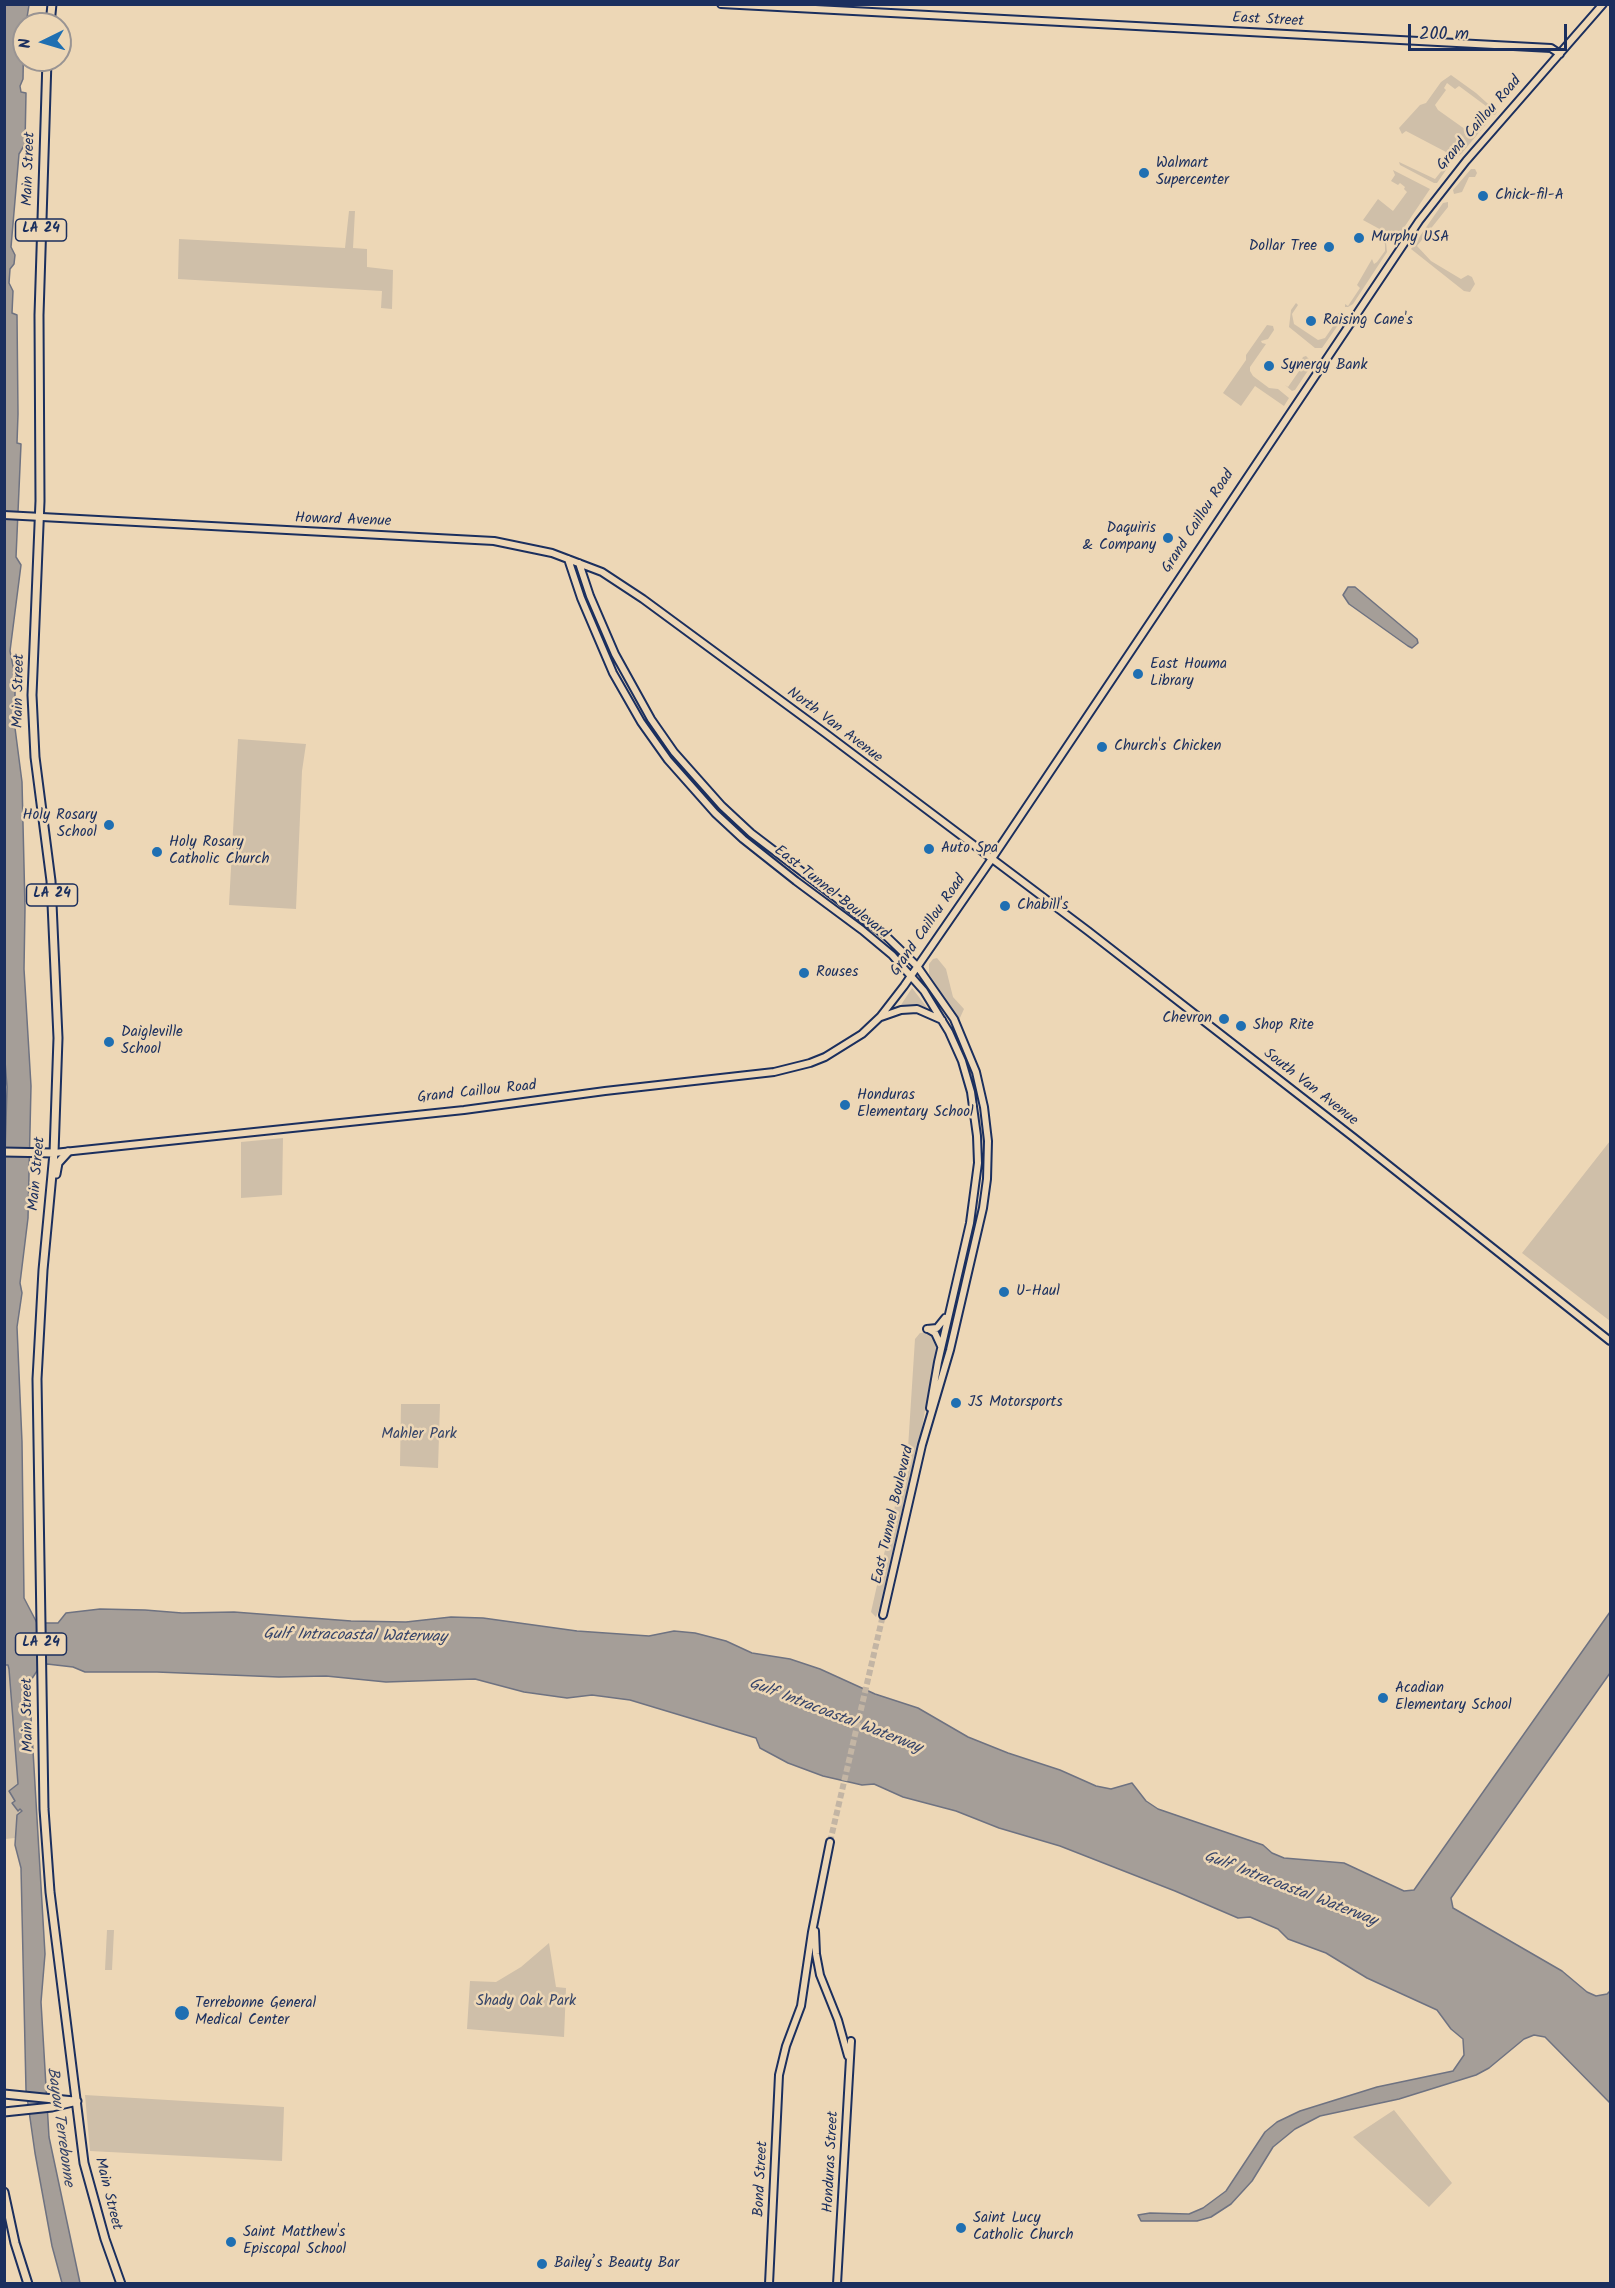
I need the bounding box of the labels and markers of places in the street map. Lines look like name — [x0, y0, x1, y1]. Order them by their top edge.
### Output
place label: Walmart Supercenter — [1156, 155, 1229, 190]
marker: Walmart Supercenter — [1137, 166, 1151, 180]
place label: Chick-fil-A — [1495, 187, 1564, 205]
marker: Chick-fil-A — [1476, 189, 1490, 203]
place label: Murphy USA — [1371, 229, 1449, 247]
marker: Murphy USA — [1352, 231, 1366, 245]
place label: Dollar Tree — [1249, 238, 1317, 256]
marker: Dollar Tree — [1322, 240, 1336, 254]
place label: Raising Cane's — [1323, 312, 1413, 330]
marker: Raising Cane's — [1304, 314, 1318, 328]
place label: Synergy Bank — [1281, 357, 1368, 375]
marker: Synergy Bank — [1262, 359, 1276, 373]
place label: Daquiris & Company — [1082, 520, 1156, 555]
marker: Daquiris & Company — [1161, 531, 1175, 545]
place label: East Houma Library — [1150, 656, 1227, 691]
marker: East Houma Library — [1131, 667, 1145, 681]
place label: Church's Chicken — [1114, 738, 1222, 756]
marker: Church's Chicken — [1095, 740, 1109, 754]
place label: Holy Rosary School — [22, 807, 97, 842]
marker: Holy Rosary School — [102, 818, 116, 832]
place label: Holy Rosary Catholic Church — [169, 834, 270, 869]
place label: Auto Spa — [941, 840, 998, 858]
marker: Auto Spa — [922, 842, 936, 856]
marker: Holy Rosary Catholic Church — [150, 845, 164, 859]
place label: Chabill's — [1017, 897, 1068, 915]
marker: Chabill's — [998, 899, 1012, 913]
place label: Rouses — [816, 964, 858, 982]
marker: Rouses — [797, 966, 811, 980]
place label: Chevron — [1162, 1010, 1212, 1028]
marker: Chevron — [1217, 1012, 1231, 1026]
place label: Shop Rite — [1253, 1017, 1314, 1035]
marker: Shop Rite — [1234, 1019, 1248, 1033]
place label: Daigleville School — [121, 1024, 183, 1059]
marker: Daigleville School — [102, 1035, 116, 1049]
place label: Honduras Elementary School — [857, 1087, 974, 1122]
marker: Honduras Elementary School — [838, 1098, 852, 1112]
place label: U-Haul — [1016, 1283, 1060, 1301]
marker: U-Haul — [997, 1285, 1011, 1299]
place label: JS Motorsports — [968, 1394, 1063, 1412]
marker: JS Motorsports — [949, 1396, 963, 1410]
place label: Acadian Elementary School — [1395, 1680, 1512, 1715]
marker: Acadian Elementary School — [1376, 1691, 1390, 1705]
place label: Terrebonne General Medical Center — [195, 1995, 316, 2030]
marker: Terrebonne General Medical Center — [173, 2004, 191, 2022]
place label: Saint Lucy Catholic Church — [973, 2210, 1074, 2245]
marker: Saint Lucy Catholic Church — [954, 2221, 968, 2235]
place label: Saint Matthew's Episcopal School — [243, 2224, 346, 2259]
marker: Saint Matthew's Episcopal School — [224, 2235, 238, 2249]
place label: Bailey’s Beauty Bar — [554, 2255, 679, 2273]
marker: Bailey’s Beauty Bar — [535, 2257, 549, 2271]

